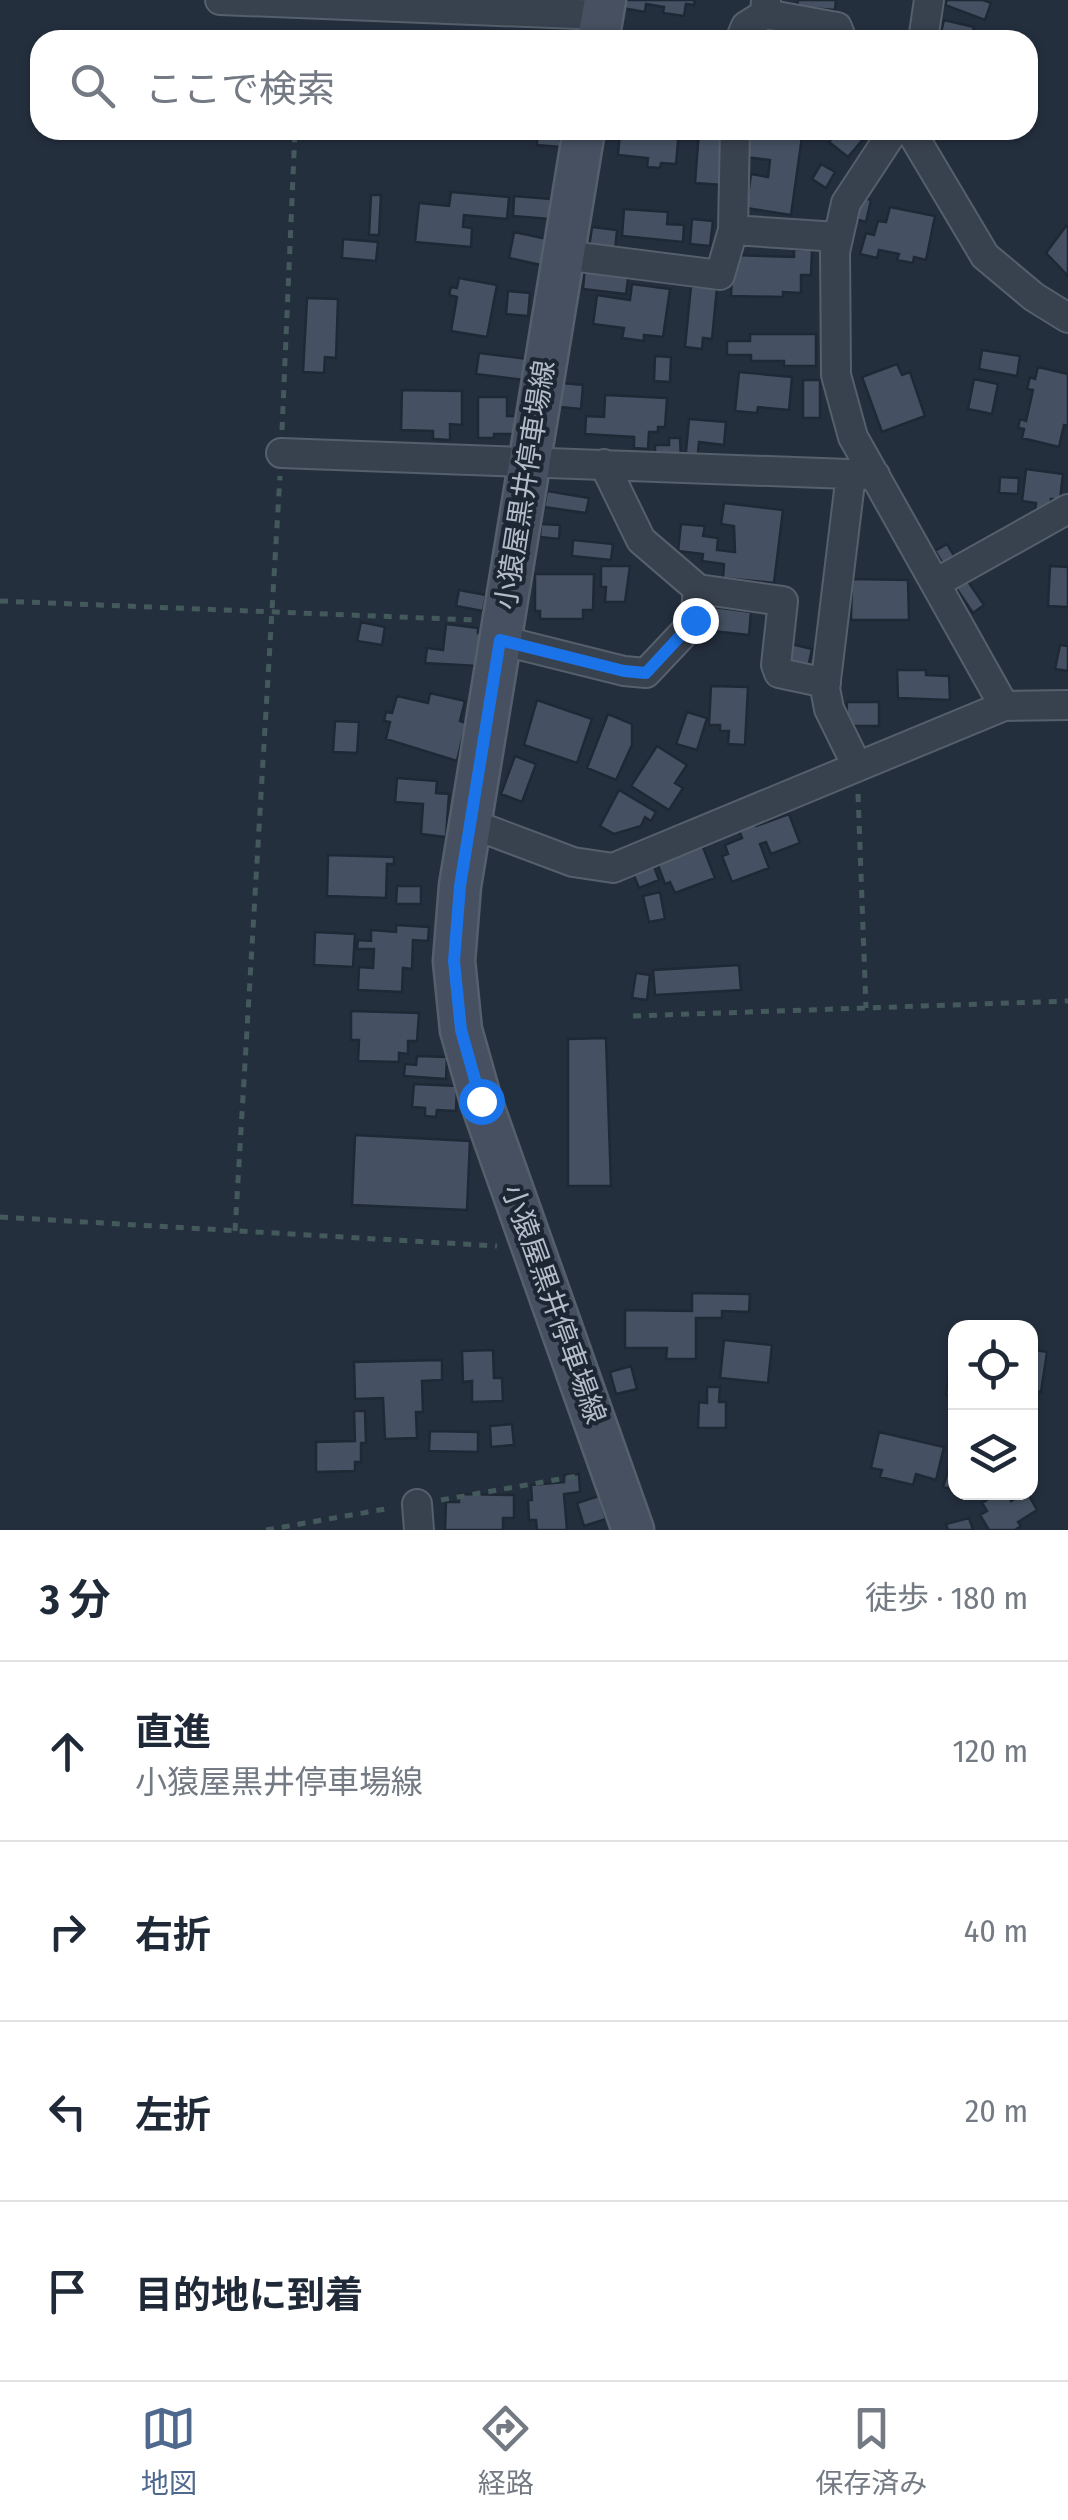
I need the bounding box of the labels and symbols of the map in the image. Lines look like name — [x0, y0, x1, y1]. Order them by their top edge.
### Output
street label: 小猿屋黒井停車場線 — [489, 358, 561, 612]
route end — [673, 598, 719, 644]
route start — [459, 1079, 505, 1125]
street label: 小猿屋黒井停車場線 — [495, 1180, 613, 1428]

